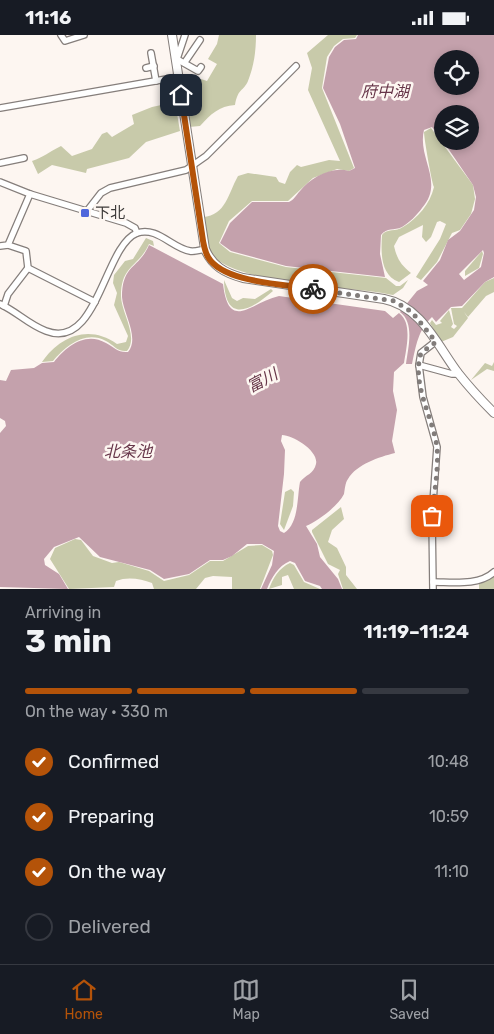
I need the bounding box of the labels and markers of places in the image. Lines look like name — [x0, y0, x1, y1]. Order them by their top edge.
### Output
pin — [160, 74, 202, 116]
place label: 下北 — [95, 204, 125, 222]
marker: 下北 — [79, 207, 91, 219]
pin — [411, 495, 453, 537]

